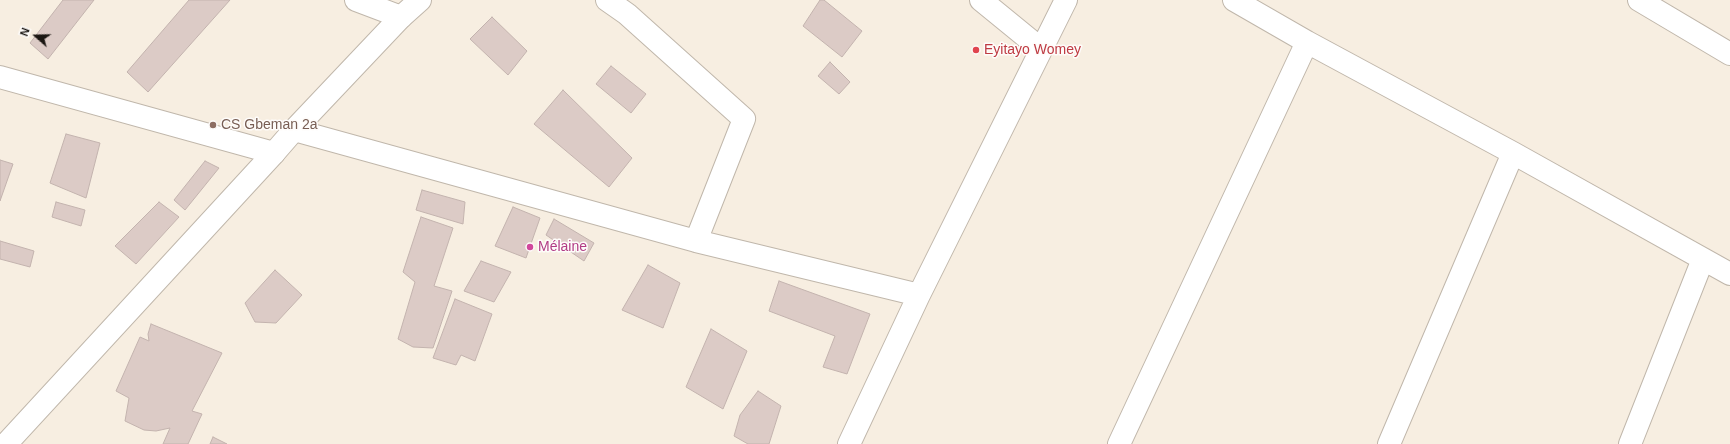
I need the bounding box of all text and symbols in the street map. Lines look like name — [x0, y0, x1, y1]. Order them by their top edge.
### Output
north arrow — [16, 16, 56, 56]
text: N — [18, 26, 32, 38]
place label: Eyitayo Womey — [984, 42, 1081, 58]
marker: Eyitayo Womey — [971, 45, 981, 55]
place label: CS Gbeman 2a — [221, 117, 317, 133]
marker: CS Gbeman 2a — [208, 120, 218, 130]
place label: Mélaine — [538, 239, 587, 255]
marker: Mélaine — [525, 242, 535, 252]

